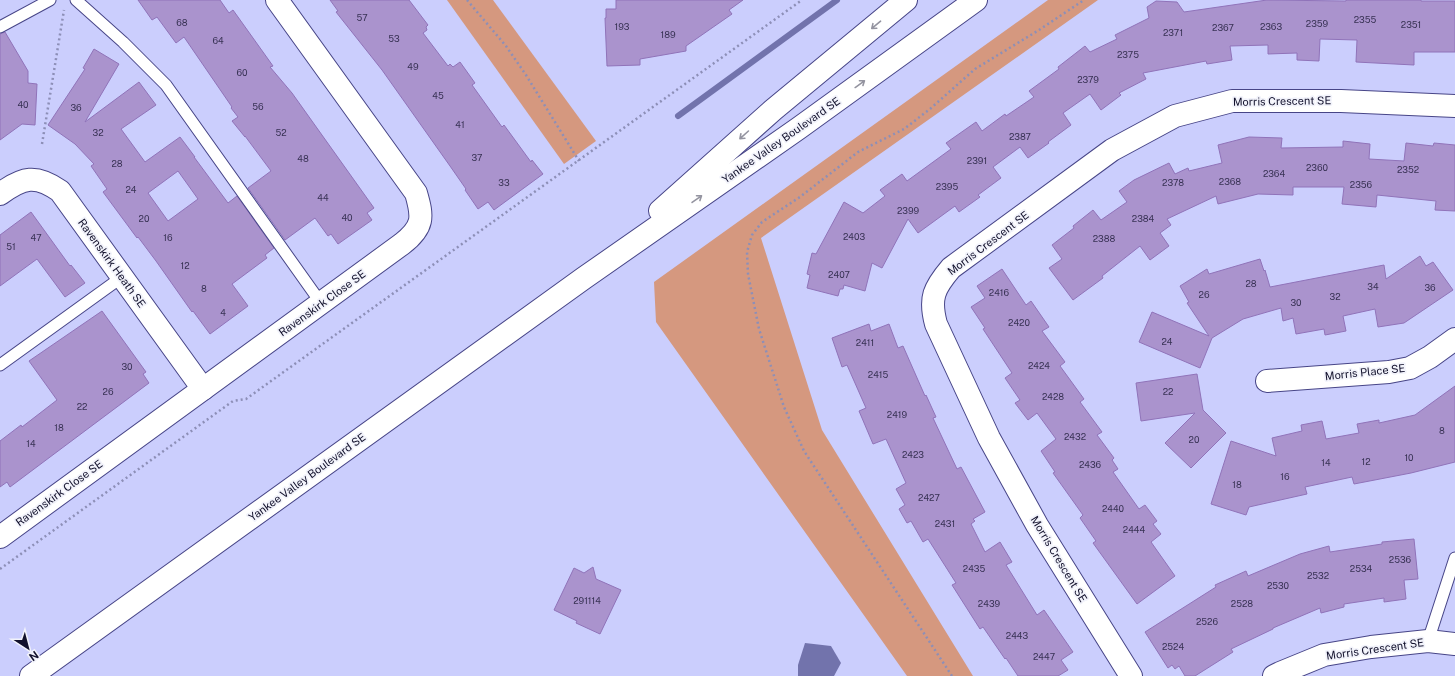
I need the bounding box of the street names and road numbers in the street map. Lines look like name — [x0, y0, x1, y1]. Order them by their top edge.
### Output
street label: Yankee Valley Boulevard SE — [720, 94, 842, 185]
street label: Morris Crescent SE — [1233, 94, 1331, 108]
street label: Morris Crescent SE — [945, 209, 1031, 277]
street label: Ravenskirk Heath SE — [76, 216, 148, 310]
street label: Ravenskirk Close SE — [276, 267, 368, 338]
street label: Morris Place SE — [1324, 362, 1406, 382]
street label: Yankee Valley Boulevard SE — [246, 430, 368, 523]
street label: Ravenskirk Close SE — [13, 457, 105, 528]
street label: Morris Crescent SE — [1029, 514, 1090, 604]
street label: Morris Crescent SE — [1325, 636, 1425, 662]

